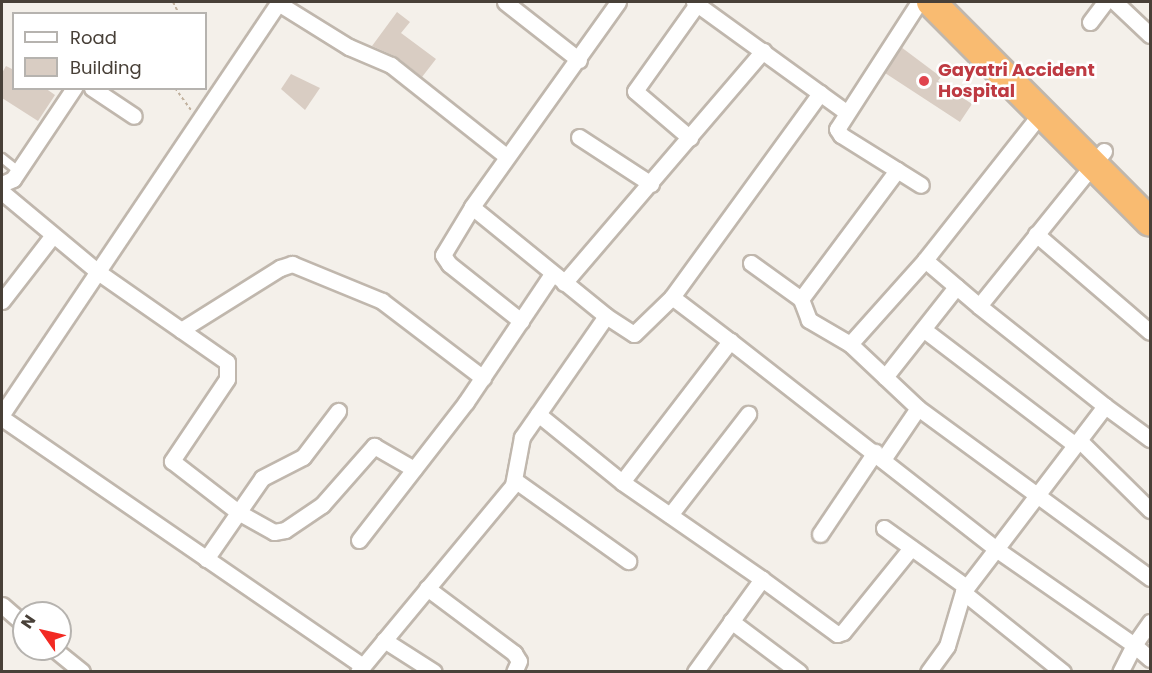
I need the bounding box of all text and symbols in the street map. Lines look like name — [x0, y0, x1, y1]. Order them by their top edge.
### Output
legend — [12, 12, 207, 90]
text: Road — [70, 25, 117, 50]
text: Building — [70, 55, 142, 80]
place label: Gayatri Accident Hospital — [938, 60, 1095, 103]
marker: Gayatri Accident Hospital — [915, 72, 933, 90]
north arrow — [12, 601, 72, 661]
text: N — [15, 610, 41, 633]

